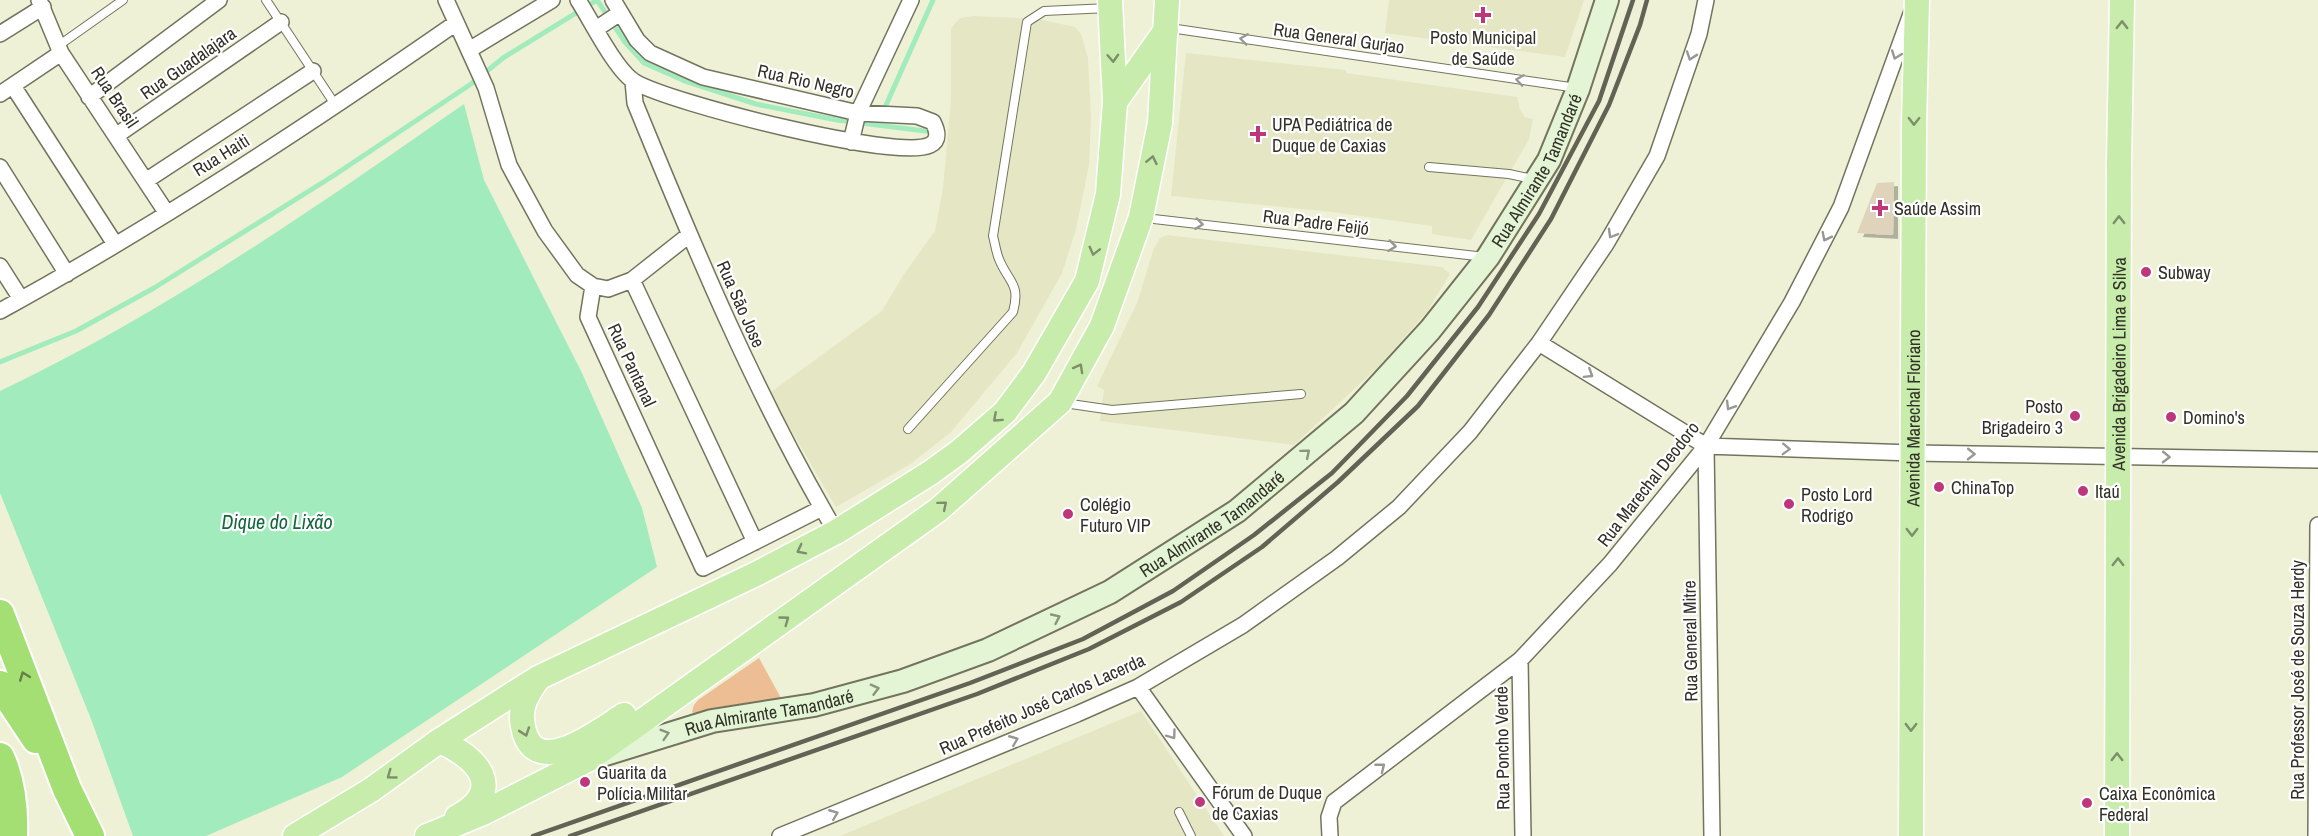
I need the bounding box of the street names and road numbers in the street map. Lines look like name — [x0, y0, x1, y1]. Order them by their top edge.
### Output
street label: Rua General Gurjao — [1272, 16, 1406, 60]
street label: Rua Guadalajara — [135, 21, 241, 105]
street label: Rua Rio Negro — [755, 58, 857, 104]
street label: Rua Brasil — [85, 61, 145, 133]
street label: Rua Almirante Tamandaré — [1485, 90, 1587, 252]
street label: Rua Haiti — [188, 128, 254, 182]
street label: Rua Padre Feijó — [1261, 203, 1371, 241]
street label: Rua Sāo Jose — [711, 257, 771, 351]
street label: Avenida Brigadeiro Lima e Silva — [2106, 257, 2131, 472]
street label: Rua Pantanal — [602, 319, 662, 411]
street label: Avenida Marechal Floriano — [1900, 329, 1926, 508]
street label: Rua Marechal Deodoro — [1591, 416, 1705, 552]
street label: Rua Almirante Tamandaré — [1134, 464, 1289, 583]
street label: Rua Professor José de Souza Herdy — [2285, 560, 2310, 800]
street label: Rua General Mitre — [1676, 580, 1704, 702]
street label: Rua Prefeito José Carlos Lacerda — [935, 647, 1149, 761]
street label: Rua Almirante Tamandaré — [681, 682, 856, 741]
street label: Rua Poncho Verde — [1488, 686, 1516, 810]

